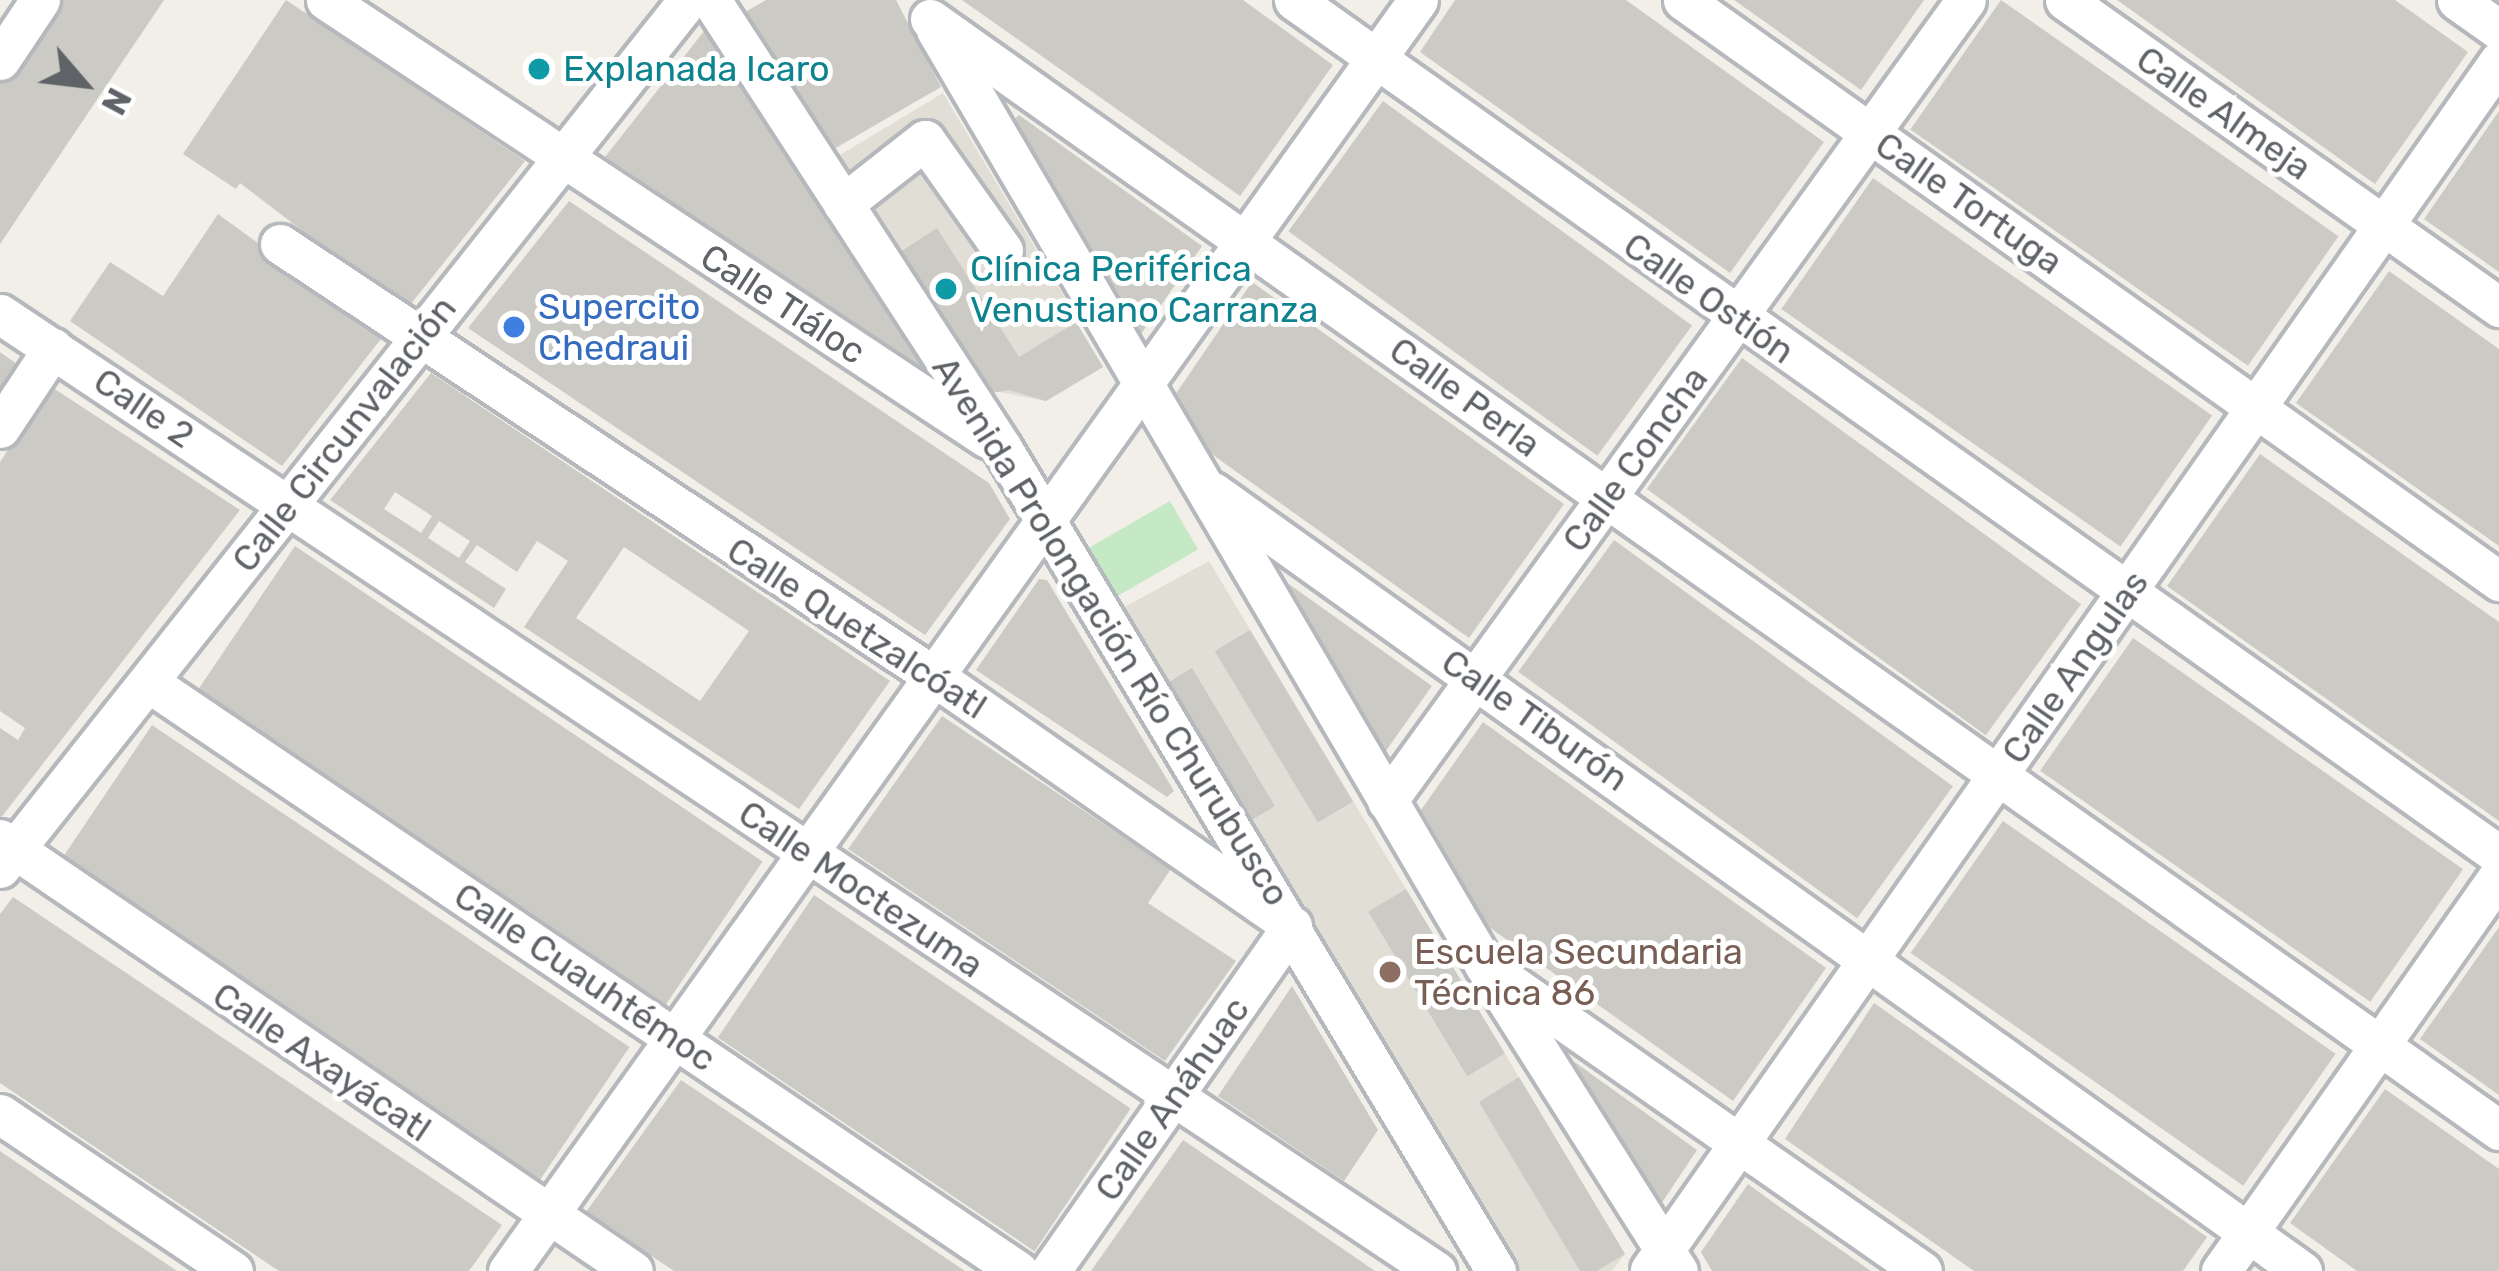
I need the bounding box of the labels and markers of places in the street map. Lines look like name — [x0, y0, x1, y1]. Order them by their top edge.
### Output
place label: Explanada Icaro — [563, 47, 830, 91]
marker: Explanada Icaro — [526, 56, 552, 82]
place label: Clínica Periférica Venustiano Carranza — [970, 246, 1318, 331]
marker: Clínica Periférica Venustiano Carranza — [933, 276, 959, 302]
place label: Supercito Chedraui — [538, 284, 700, 369]
marker: Supercito Chedraui — [501, 314, 527, 340]
place label: Escuela Secundaria Técnica 86 — [1414, 929, 1743, 1014]
marker: Escuela Secundaria Técnica 86 — [1377, 959, 1403, 985]

